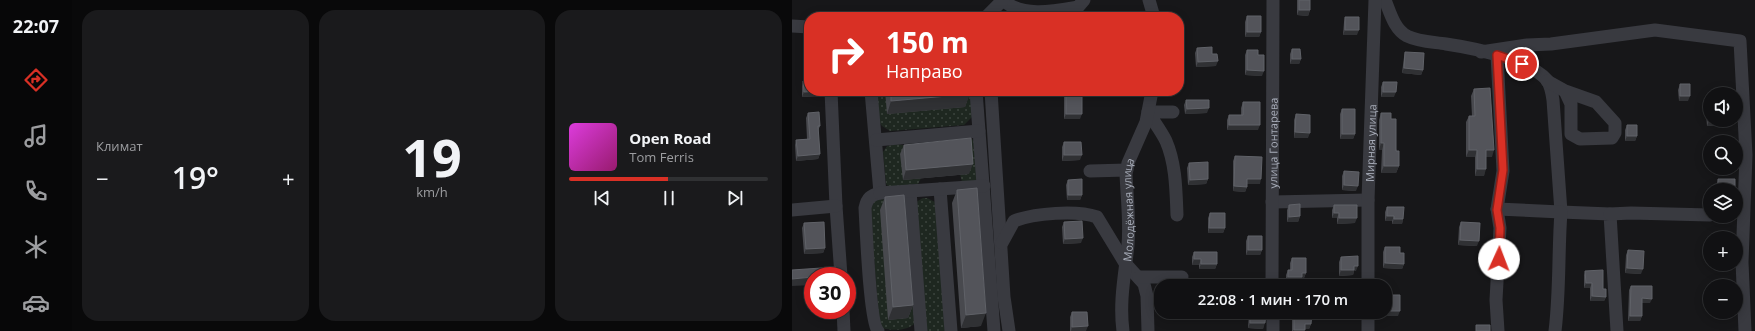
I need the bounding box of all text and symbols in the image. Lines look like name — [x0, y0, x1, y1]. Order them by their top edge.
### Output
text: 22:07 — [13, 14, 59, 38]
text: 150 m — [886, 23, 969, 61]
icon: right — [820, 28, 872, 80]
pin — [1505, 47, 1539, 81]
icon: arrive — [1511, 53, 1533, 75]
text: Направо — [886, 59, 963, 83]
icon: directions — [22, 66, 50, 94]
map controls — [1703, 87, 1743, 319]
button: sound — [1703, 87, 1743, 127]
street label: улица Гонтарева — [1265, 98, 1280, 188]
street label: Мирная улица — [1361, 104, 1379, 182]
text: 19 — [402, 121, 462, 192]
icon: music — [22, 122, 50, 150]
text: Open Road — [629, 128, 711, 148]
button: search — [1703, 135, 1743, 175]
text: Климат — [96, 137, 143, 155]
text: Tom Ferris — [629, 148, 694, 166]
street label: Молодёжная улица — [1118, 155, 1137, 262]
text: 19° — [172, 157, 219, 198]
text: − — [96, 163, 109, 193]
text: + — [282, 163, 295, 193]
icon: phone — [22, 177, 50, 205]
text: km/h — [416, 183, 448, 201]
button: layers — [1703, 183, 1743, 223]
icon: previous — [591, 187, 613, 209]
icon: pause — [658, 187, 680, 209]
icon: next — [724, 187, 746, 209]
button: + — [1703, 231, 1743, 271]
icon: climate — [22, 233, 50, 261]
position arrow — [1478, 238, 1520, 280]
speed limit sign: 30 — [804, 267, 856, 319]
button: − — [1703, 279, 1743, 319]
icon: car — [22, 289, 50, 317]
text: 22:08 · 1 мин · 170 m — [1198, 289, 1348, 309]

